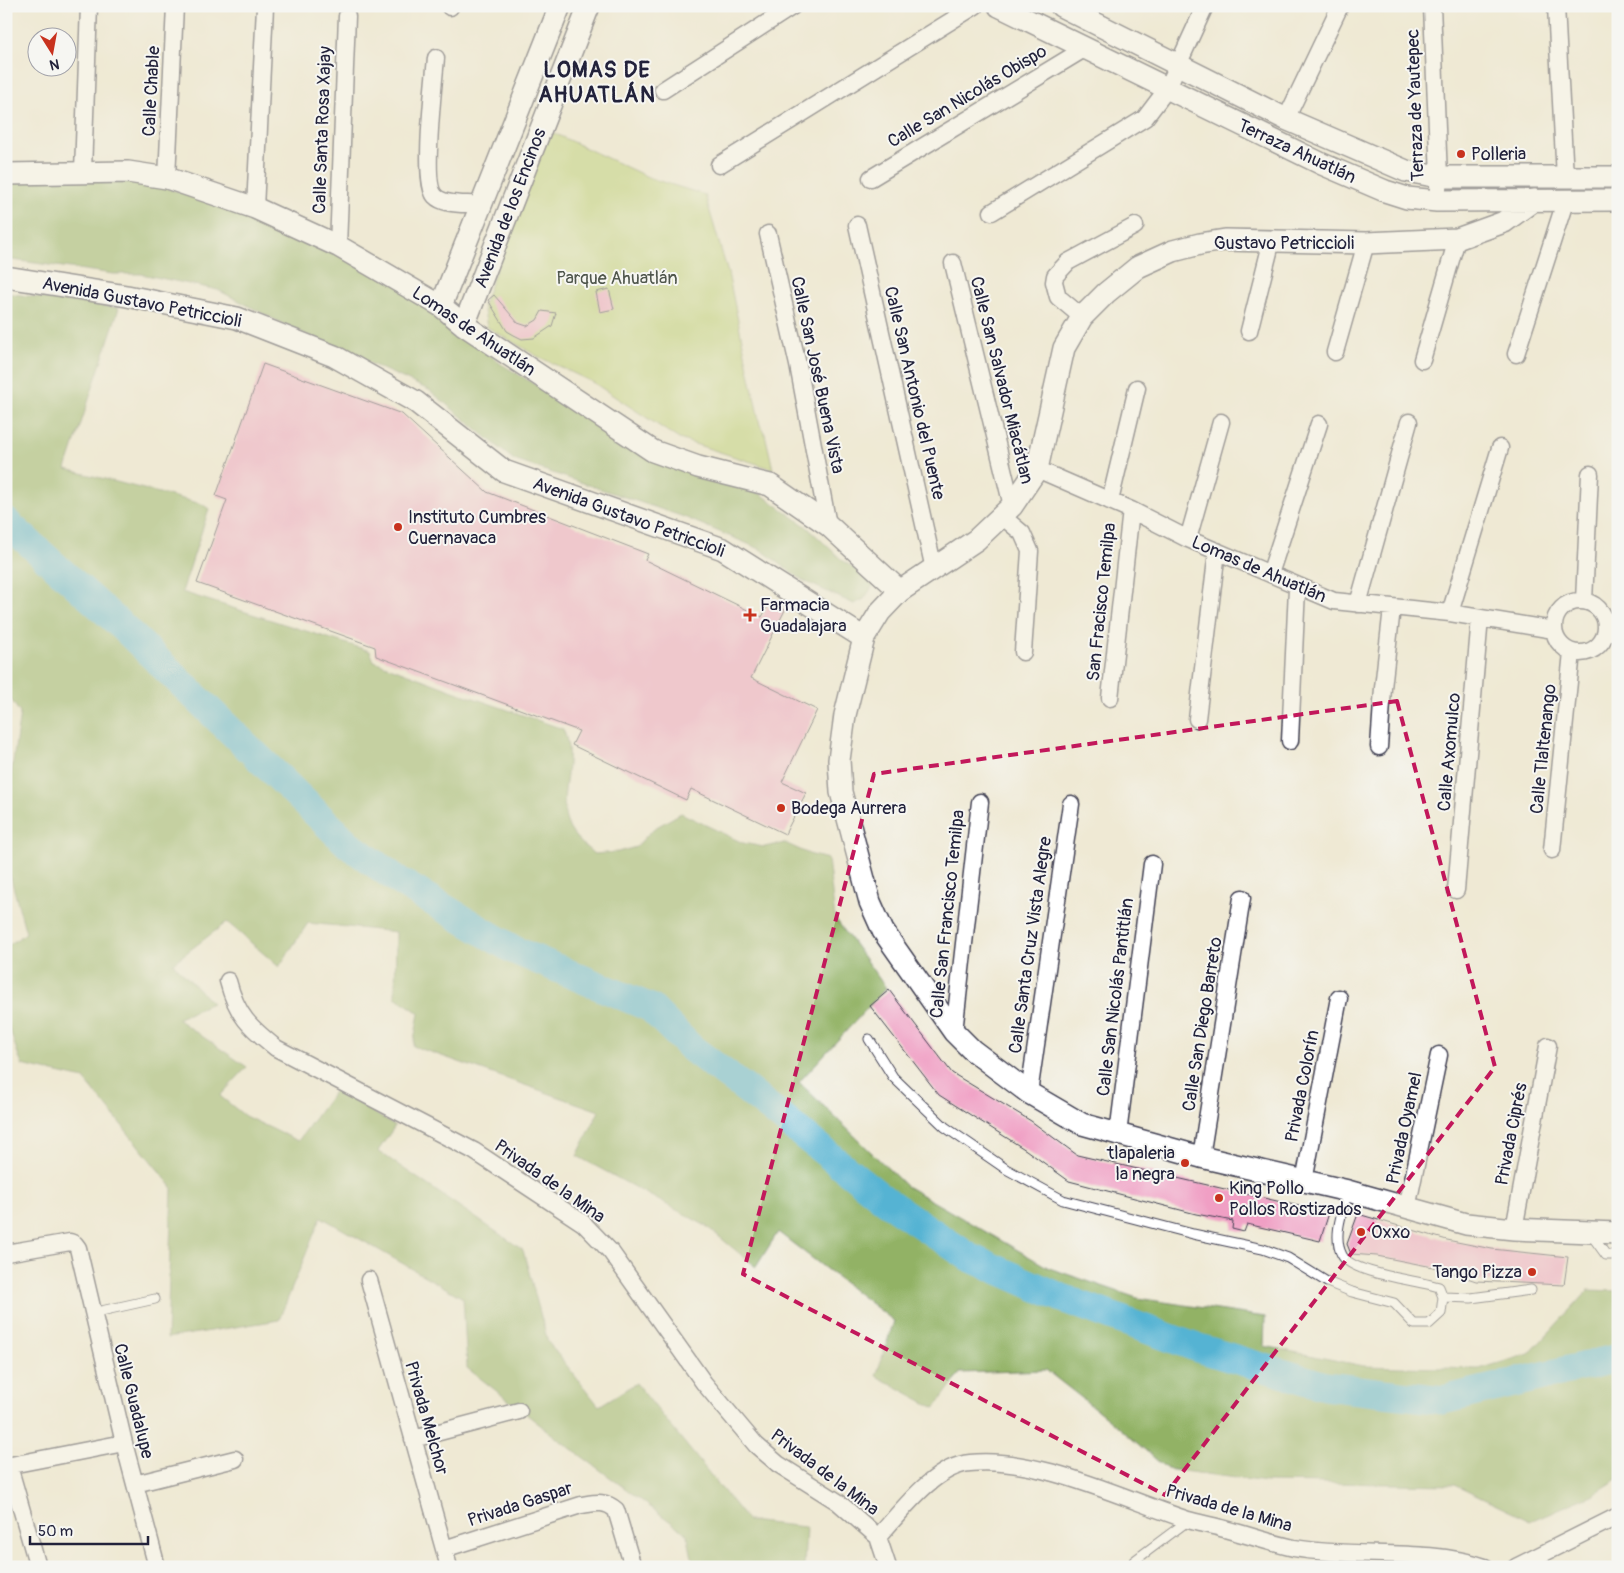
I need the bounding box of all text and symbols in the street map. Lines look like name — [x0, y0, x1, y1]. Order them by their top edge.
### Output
north arrow — [28, 28, 78, 78]
street label: Terraza de Yautepec — [1401, 29, 1430, 181]
street label: Calle San Nicolás Obispo — [883, 40, 1051, 153]
street label: Calle Chable — [138, 45, 165, 137]
street label: Calle Santa Rosa Xajay — [308, 45, 337, 214]
text: N — [48, 55, 61, 74]
district label: LOMAS DE AHUATLÁN — [538, 56, 656, 109]
street label: Terraza Ahuatlán — [1234, 114, 1360, 189]
street label: Avenida de los Encinos — [469, 125, 552, 291]
place label: Polleria — [1471, 143, 1526, 166]
marker: Polleria — [1455, 148, 1467, 160]
street label: Gustavo Petriccioli — [1214, 232, 1354, 255]
park label: Parque Ahuatlán — [556, 267, 678, 290]
street label: Avenida Gustavo Petriccioli — [40, 272, 243, 333]
street label: Calle San José Buena Vista — [785, 274, 850, 476]
street label: Calle San Salvador Miacátlan — [965, 274, 1038, 486]
street label: Lomas de Ahuatlán — [407, 281, 540, 381]
street label: Calle San Antonio del Puente — [879, 284, 950, 502]
street label: Avenida Gustavo Petriccioli — [530, 472, 728, 563]
place label: Instituto Cumbres Cuernavaca — [408, 506, 546, 550]
marker: Instituto Cumbres Cuernavaca — [392, 521, 404, 533]
street label: San Fracisco Temilpa — [1082, 522, 1121, 682]
street label: Lomas de Ahuatlán — [1188, 531, 1330, 608]
place label: Farmacia Guadalajara — [760, 594, 847, 638]
marker: Farmacia Guadalajara — [744, 609, 756, 621]
street label: Calle Tlaltenango — [1525, 683, 1562, 815]
street label: Calle Axomulco — [1433, 692, 1466, 812]
place label: Bodega Aurrera — [791, 797, 906, 820]
marker: Bodega Aurrera — [775, 802, 787, 814]
street label: Calle San Francisco Temilpa — [925, 809, 970, 1019]
street label: Calle Santa Cruz Vista Alegre — [1004, 835, 1057, 1055]
street label: Calle San Nicolás Pantitlán — [1092, 897, 1139, 1098]
street label: Calle San Diego Barreto — [1177, 935, 1228, 1113]
street label: Privada Colorín — [1280, 1028, 1325, 1144]
street label: Privada Oyamel — [1381, 1070, 1428, 1186]
street label: Privada Ciprés — [1490, 1081, 1533, 1187]
street label: Privada de la Mina — [490, 1135, 610, 1228]
place label: tlapaleria la negra — [1106, 1142, 1175, 1186]
marker: tlapaleria la negra — [1179, 1157, 1191, 1169]
place label: King Pollo Pollos Rostizados — [1229, 1177, 1361, 1221]
marker: King Pollo Pollos Rostizados — [1213, 1192, 1225, 1204]
place label: Oxxo — [1371, 1221, 1410, 1244]
marker: Oxxo — [1355, 1226, 1367, 1238]
place label: Tango Pizza — [1432, 1261, 1522, 1284]
marker: Tango Pizza — [1526, 1266, 1538, 1278]
street label: Calle Guadalupe — [108, 1341, 159, 1461]
street label: Privada Melchor — [399, 1359, 454, 1478]
street label: Privada de la Mina — [766, 1424, 884, 1521]
street label: Privada Gaspar — [465, 1477, 576, 1532]
street label: Privada de la Mina — [1163, 1479, 1295, 1537]
scale bar — [30, 1513, 148, 1545]
text: 50 m — [38, 1522, 73, 1541]

